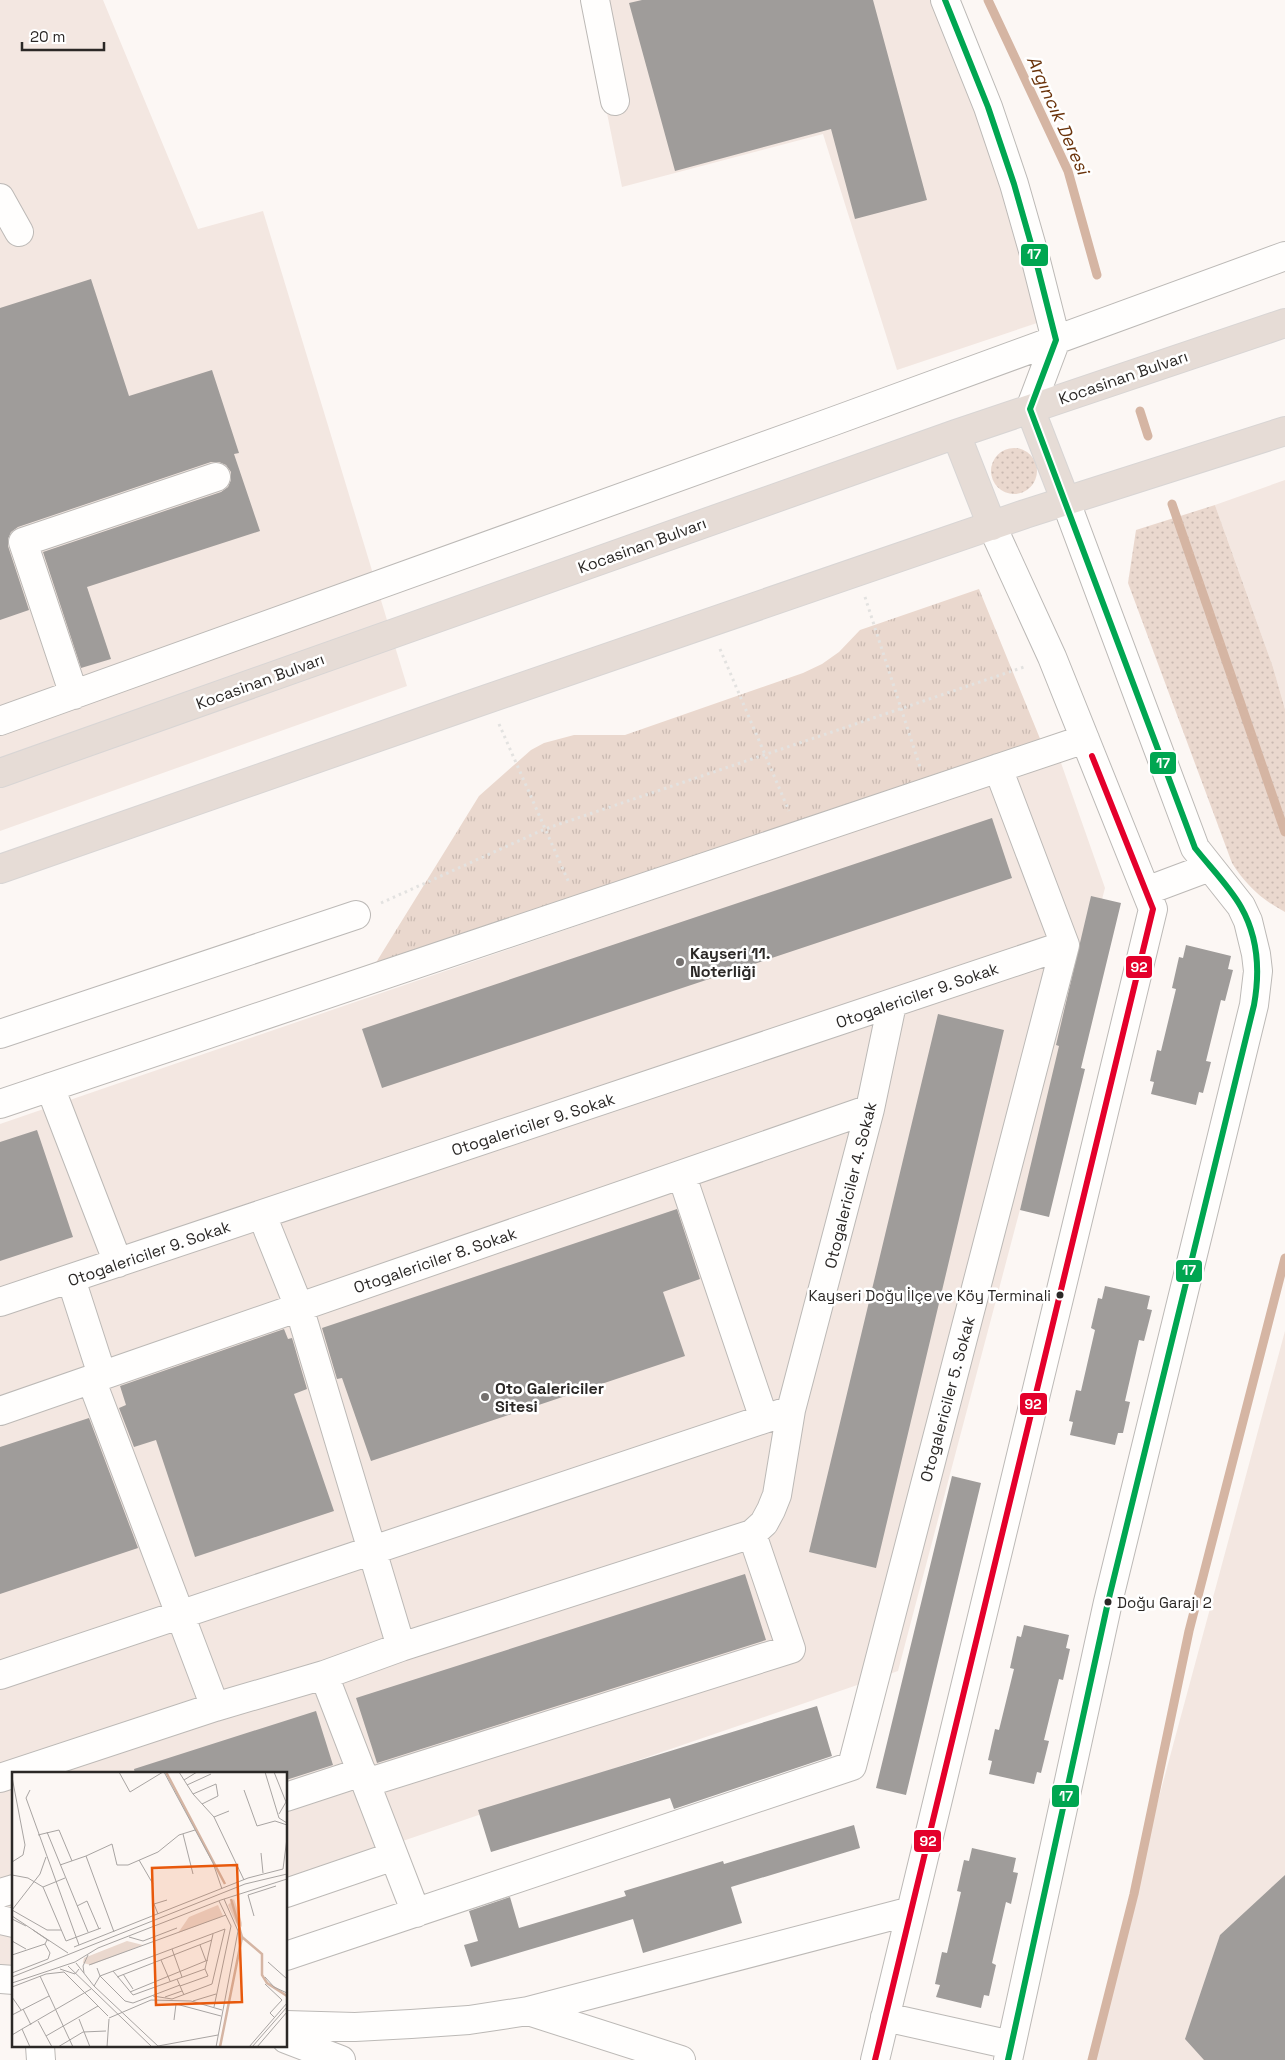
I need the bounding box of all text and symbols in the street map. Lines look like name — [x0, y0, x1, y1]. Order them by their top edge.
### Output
scale bar — [22, 20, 105, 52]
text: 20 m — [30, 27, 65, 46]
water label: Argıncık Deresi — [1022, 52, 1096, 180]
line badge: 17 — [1020, 243, 1049, 267]
text: 17 — [1027, 245, 1041, 263]
street label: Kocasinan Bulvarı — [1056, 346, 1190, 409]
street label: Kocasinan Bulvarı — [575, 512, 709, 578]
street label: Kocasinan Bulvarı — [193, 648, 327, 714]
line badge: 17 — [1149, 751, 1177, 775]
text: 17 — [1156, 754, 1170, 772]
place label: Kayseri 11. Noterliği — [690, 943, 770, 982]
line badge: 92 — [1125, 955, 1153, 979]
marker: Kayseri 11. Noterliği — [674, 956, 686, 968]
street label: Otogalericiler 9. Sokak — [833, 958, 1002, 1033]
text: 92 — [1131, 958, 1147, 976]
street label: Otogalericiler 9. Sokak — [449, 1088, 618, 1161]
street label: Otogalericiler 4. Sokak — [820, 1099, 881, 1271]
street label: Otogalericiler 9. Sokak — [65, 1216, 234, 1291]
street label: Otogalericiler 8. Sokak — [351, 1223, 520, 1298]
line badge: 17 — [1175, 1259, 1203, 1283]
text: 17 — [1182, 1261, 1196, 1279]
place label: Kayseri Doğu İlçe ve Köy Terminali — [808, 1286, 1051, 1305]
marker: Kayseri Doğu İlçe ve Köy Terminali — [1055, 1290, 1065, 1300]
street label: Otogalericiler 5. Sokak — [915, 1314, 980, 1484]
place label: Oto Galericiler Sitesi — [495, 1378, 604, 1417]
marker: Oto Galericiler Sitesi — [479, 1391, 491, 1403]
line badge: 92 — [1019, 1392, 1048, 1416]
text: 92 — [1025, 1395, 1041, 1413]
place label: Doğu Garajı 2 — [1117, 1593, 1212, 1612]
marker: Doğu Garajı 2 — [1103, 1597, 1113, 1607]
inset map — [12, 1772, 288, 2048]
line badge: 17 — [1051, 1784, 1080, 1808]
text: 17 — [1059, 1787, 1073, 1805]
line badge: 92 — [913, 1829, 942, 1853]
text: 92 — [920, 1832, 936, 1850]

